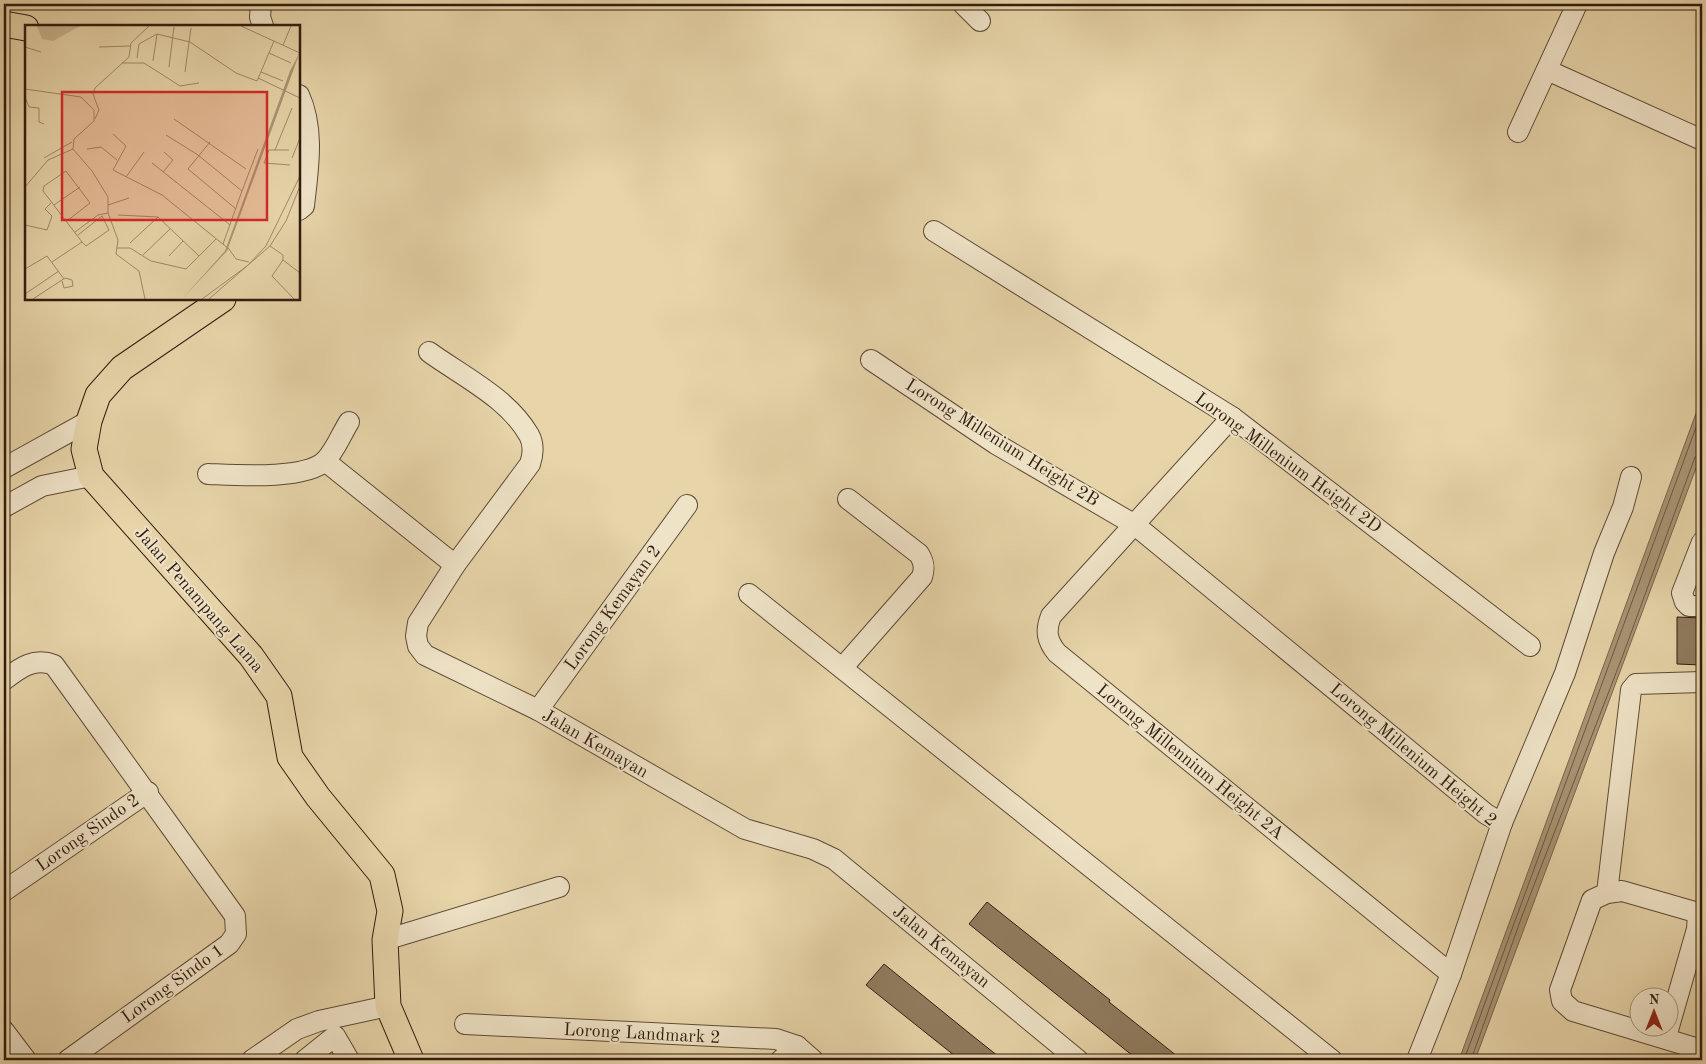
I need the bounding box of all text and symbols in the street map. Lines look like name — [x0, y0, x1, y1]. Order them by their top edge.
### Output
inset map — [25, 25, 300, 300]
street label: Lorong Millenium Height 2B — [902, 376, 1102, 510]
street label: Lorong Millenium Height 2D — [1191, 389, 1385, 537]
street label: Jalan Penampang Lama — [131, 524, 267, 676]
street label: Lorong Kemayan 2 — [562, 542, 664, 674]
street label: Lorong Millenium Height 2 — [1326, 680, 1500, 830]
street label: Lorong Millennium Height 2A — [1093, 681, 1287, 843]
street label: Jalan Kemayan — [539, 706, 651, 782]
street label: Lorong Sindo 2 — [33, 791, 143, 875]
street label: Jalan Kemayan — [889, 902, 993, 992]
street label: Lorong Sindo 1 — [119, 941, 227, 1027]
north arrow — [1628, 986, 1678, 1036]
text: N — [1649, 993, 1660, 1007]
street label: Lorong Landmark 2 — [563, 1021, 721, 1047]

